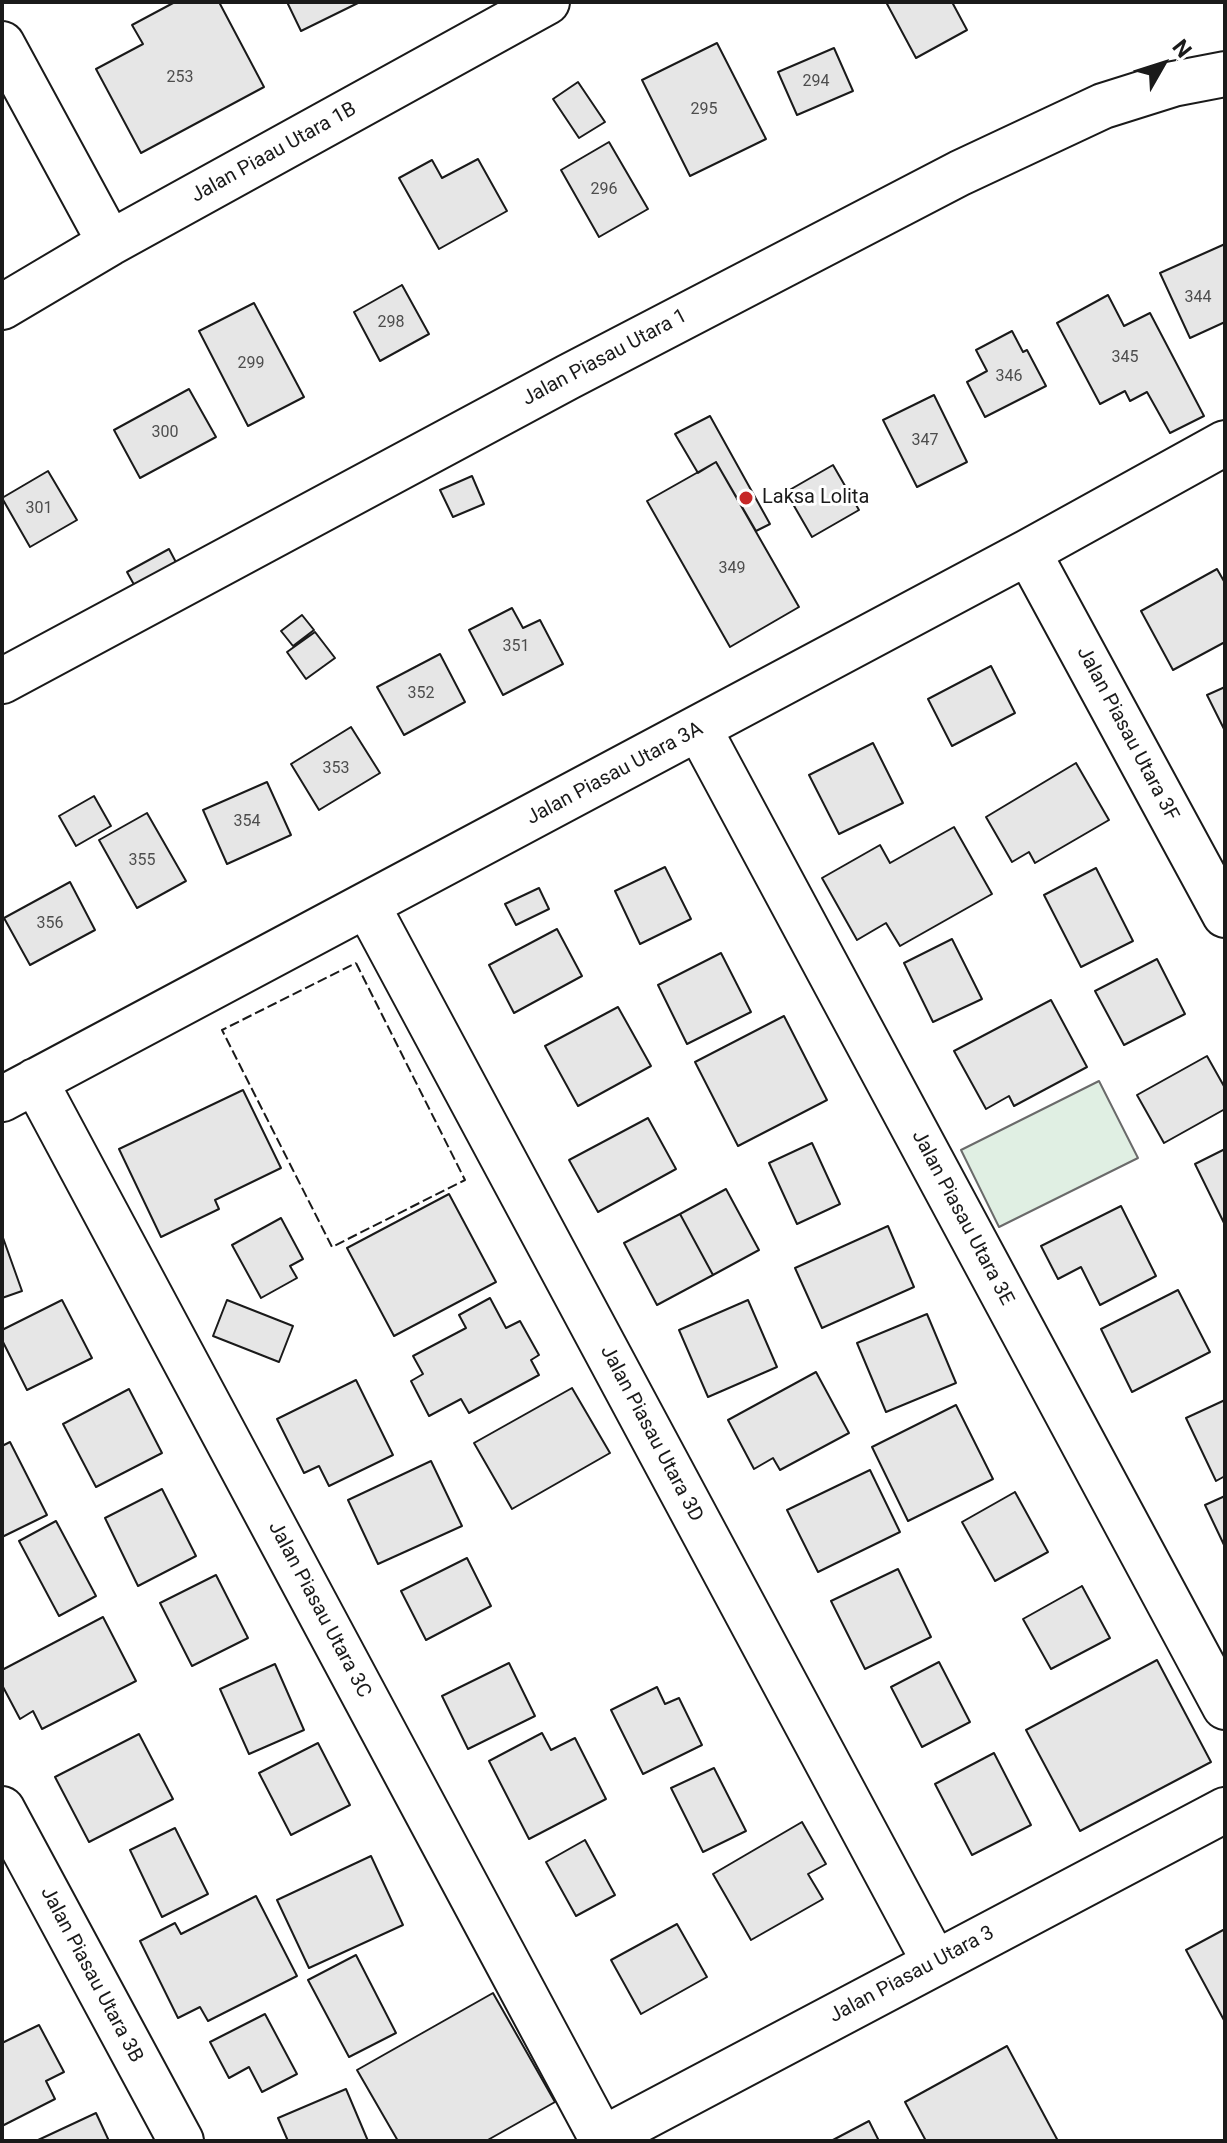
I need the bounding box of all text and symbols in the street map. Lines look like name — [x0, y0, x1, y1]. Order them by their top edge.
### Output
north arrow — [1123, 24, 1203, 104]
text: N — [1167, 35, 1197, 62]
house number: 253 — [167, 68, 193, 88]
house number: 294 — [803, 72, 829, 92]
street label: Jalan Piaau Utara 1B — [187, 98, 361, 208]
house number: 295 — [691, 100, 717, 120]
house number: 296 — [591, 180, 617, 200]
house number: 344 — [1185, 288, 1211, 308]
street label: Jalan Piasau Utara 1 — [519, 304, 691, 412]
house number: 298 — [378, 313, 404, 333]
house number: 345 — [1112, 348, 1138, 368]
house number: 299 — [238, 354, 264, 374]
house number: 346 — [996, 367, 1022, 387]
house number: 300 — [152, 423, 178, 443]
house number: 347 — [912, 431, 938, 451]
place label: Laksa Lolita — [762, 486, 869, 510]
marker: Laksa Lolita — [737, 489, 755, 507]
house number: 301 — [26, 499, 52, 519]
house number: 349 — [719, 559, 745, 579]
house number: 351 — [503, 637, 529, 657]
street label: Jalan Piasau Utara 3F — [1071, 643, 1183, 825]
house number: 352 — [408, 684, 434, 704]
street label: Jalan Piasau Utara 3A — [523, 717, 707, 831]
house number: 353 — [323, 759, 349, 779]
house number: 354 — [234, 812, 260, 832]
house number: 355 — [129, 851, 155, 871]
house number: 356 — [37, 914, 63, 934]
street label: Jalan Piasau Utara 3E — [906, 1127, 1018, 1309]
street label: Jalan Piasau Utara 3D — [594, 1342, 708, 1526]
street label: Jalan Piasau Utara 3C — [262, 1518, 376, 1702]
street label: Jalan Piasau Utara 3B — [35, 1883, 147, 2067]
street label: Jalan Piasau Utara 3 — [826, 1921, 998, 2029]

